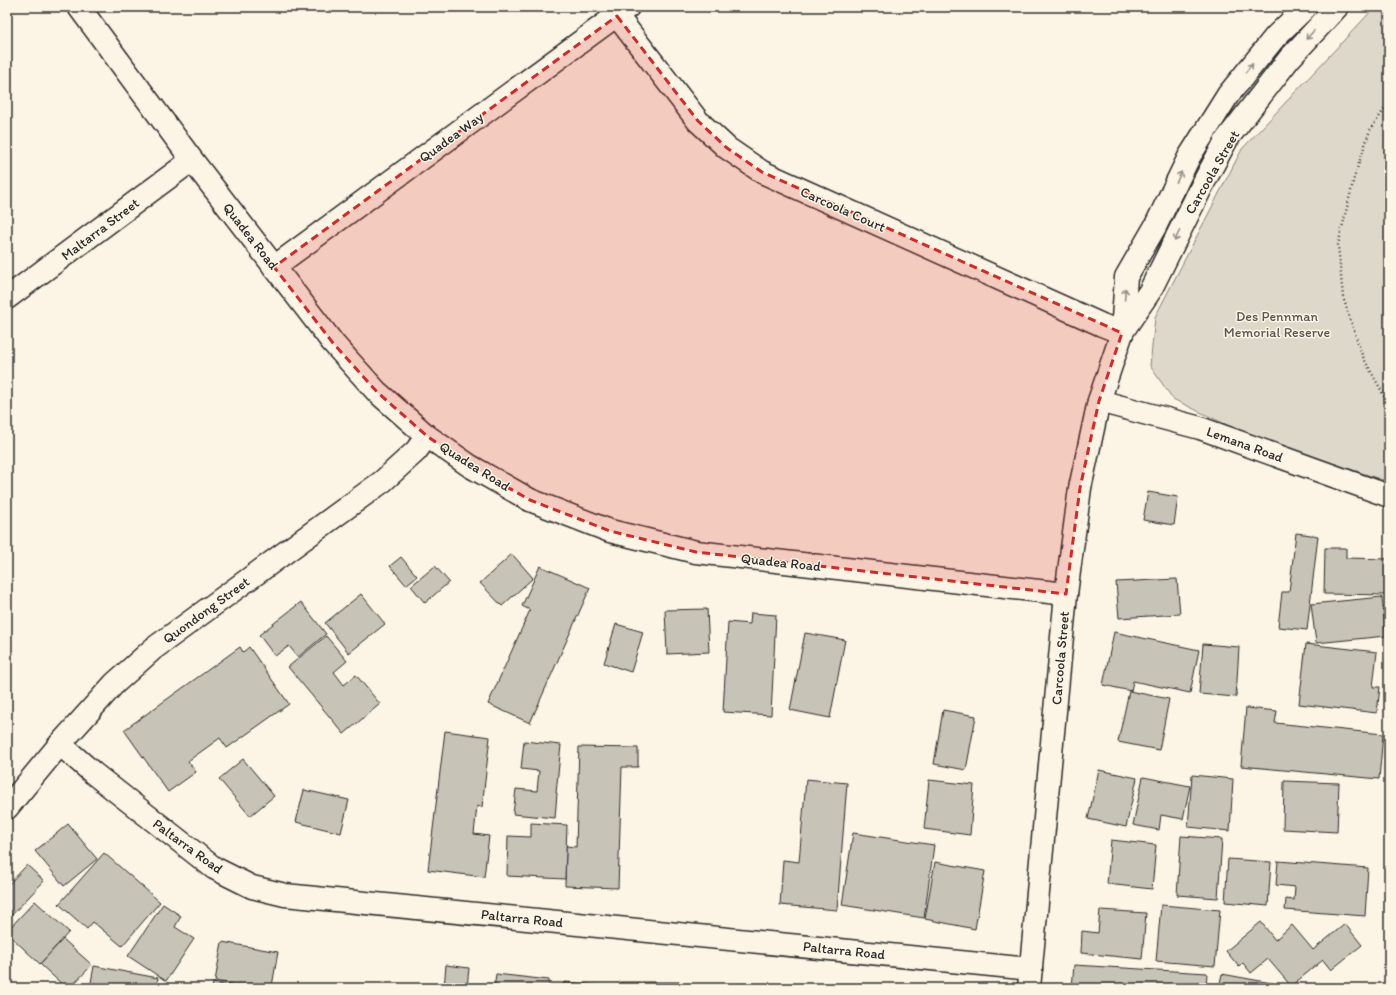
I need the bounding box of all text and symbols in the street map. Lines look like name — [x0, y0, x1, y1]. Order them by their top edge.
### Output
one-way arrow — [1306, 30, 1315, 41]
one-way arrow — [1245, 63, 1254, 74]
street label: Quadea Way — [416, 108, 487, 166]
street label: Carcoola Street — [1182, 127, 1243, 217]
one-way arrow — [1176, 172, 1183, 184]
street label: Carcoola Court — [798, 183, 888, 236]
street label: Maltarra Street — [58, 195, 143, 264]
street label: Quadea Road — [219, 199, 282, 273]
one-way arrow — [1173, 230, 1180, 242]
one-way arrow — [1121, 288, 1128, 301]
park label: Des Pennman Memorial Reserve — [1224, 308, 1330, 341]
street label: Lemana Road — [1204, 423, 1286, 466]
street label: Quadea Road — [436, 438, 514, 495]
street label: Quadea Road — [740, 550, 822, 575]
street label: Quondong Street — [160, 573, 253, 648]
street label: Carcoola Street — [1048, 611, 1073, 706]
street label: Paltarra Road — [149, 815, 226, 878]
street label: Paltarra Road — [480, 906, 564, 931]
street label: Paltarra Road — [802, 938, 886, 963]

